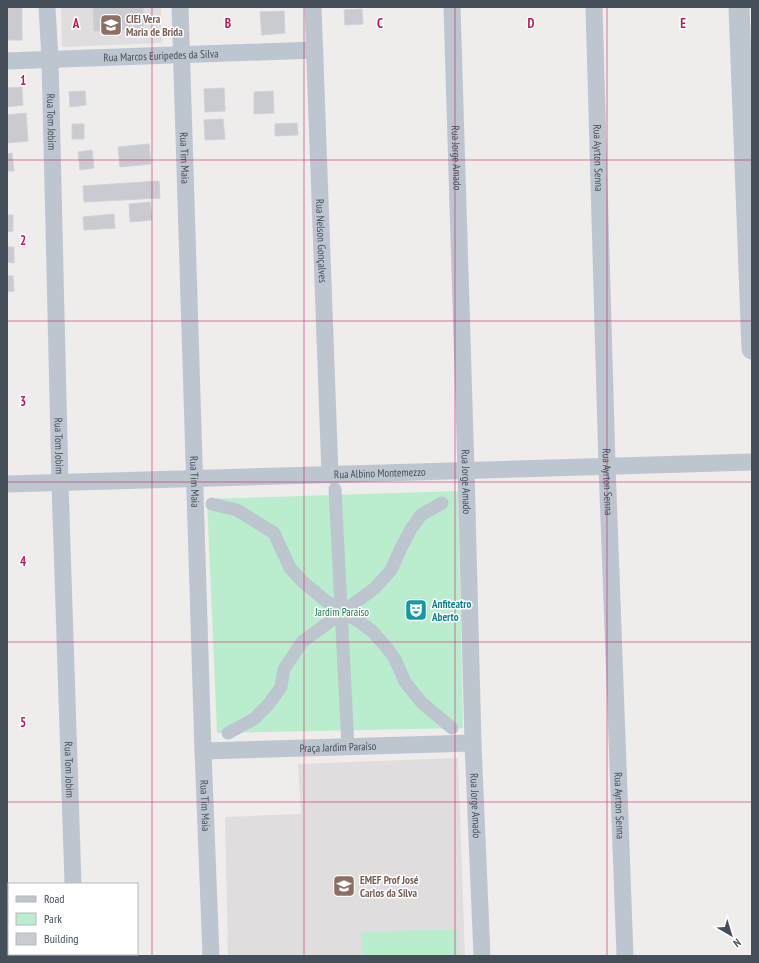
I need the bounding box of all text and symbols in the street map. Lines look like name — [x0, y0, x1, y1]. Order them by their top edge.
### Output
school or university icon: CIEI Vera Maria de Brida — [98, 12, 124, 38]
place label: CIEI Vera Maria de Brida — [126, 12, 183, 39]
text: A — [72, 15, 80, 32]
text: B — [225, 15, 231, 32]
text: C — [377, 15, 383, 32]
text: D — [528, 15, 535, 32]
text: E — [680, 15, 686, 32]
street label: Rua Marcos Euripedes da Silva — [103, 46, 219, 65]
text: 1 — [20, 72, 26, 89]
street label: Rua Tom Jobim — [44, 94, 59, 150]
street label: Rua Ayrton Senna — [590, 124, 606, 192]
street label: Rua Jorge Amado — [449, 125, 465, 191]
street label: Rua Tim Maia — [177, 132, 192, 184]
street label: Rua Nelson Gonçalves — [313, 199, 330, 283]
text: 2 — [20, 232, 26, 249]
text: 3 — [20, 393, 26, 410]
street label: Rua Tom Jobim — [51, 417, 67, 474]
street label: Rua Ayrton Senna — [600, 448, 616, 516]
street label: Rua Jorge Amado — [458, 449, 474, 515]
street label: Rua Tim Maia — [187, 456, 202, 508]
street label: Rua Albino Montemezzo — [334, 465, 426, 481]
text: 4 — [20, 553, 27, 570]
theatre icon: Anfiteatro Aberto — [403, 597, 429, 623]
place label: Anfiteatro Aberto — [431, 597, 471, 624]
park label: Jardim Paraíso — [314, 605, 369, 619]
text: 5 — [20, 714, 26, 731]
street label: Praça Jardim Paraíso — [299, 739, 377, 755]
street label: Rua Tom Jobim — [61, 741, 77, 798]
street label: Rua Ayrton Senna — [611, 772, 628, 839]
street label: Rua Jorge Amado — [467, 773, 484, 839]
street label: Rua Tim Maia — [197, 780, 213, 832]
school or university icon: EMEF Prof José Carlos da Silva — [331, 873, 357, 899]
place label: EMEF Prof José Carlos da Silva — [360, 873, 419, 900]
legend — [8, 883, 138, 955]
text: Road — [44, 891, 64, 906]
text: Park — [44, 911, 62, 926]
north arrow — [711, 915, 751, 955]
text: Building — [44, 931, 79, 946]
text: N — [730, 936, 744, 950]

